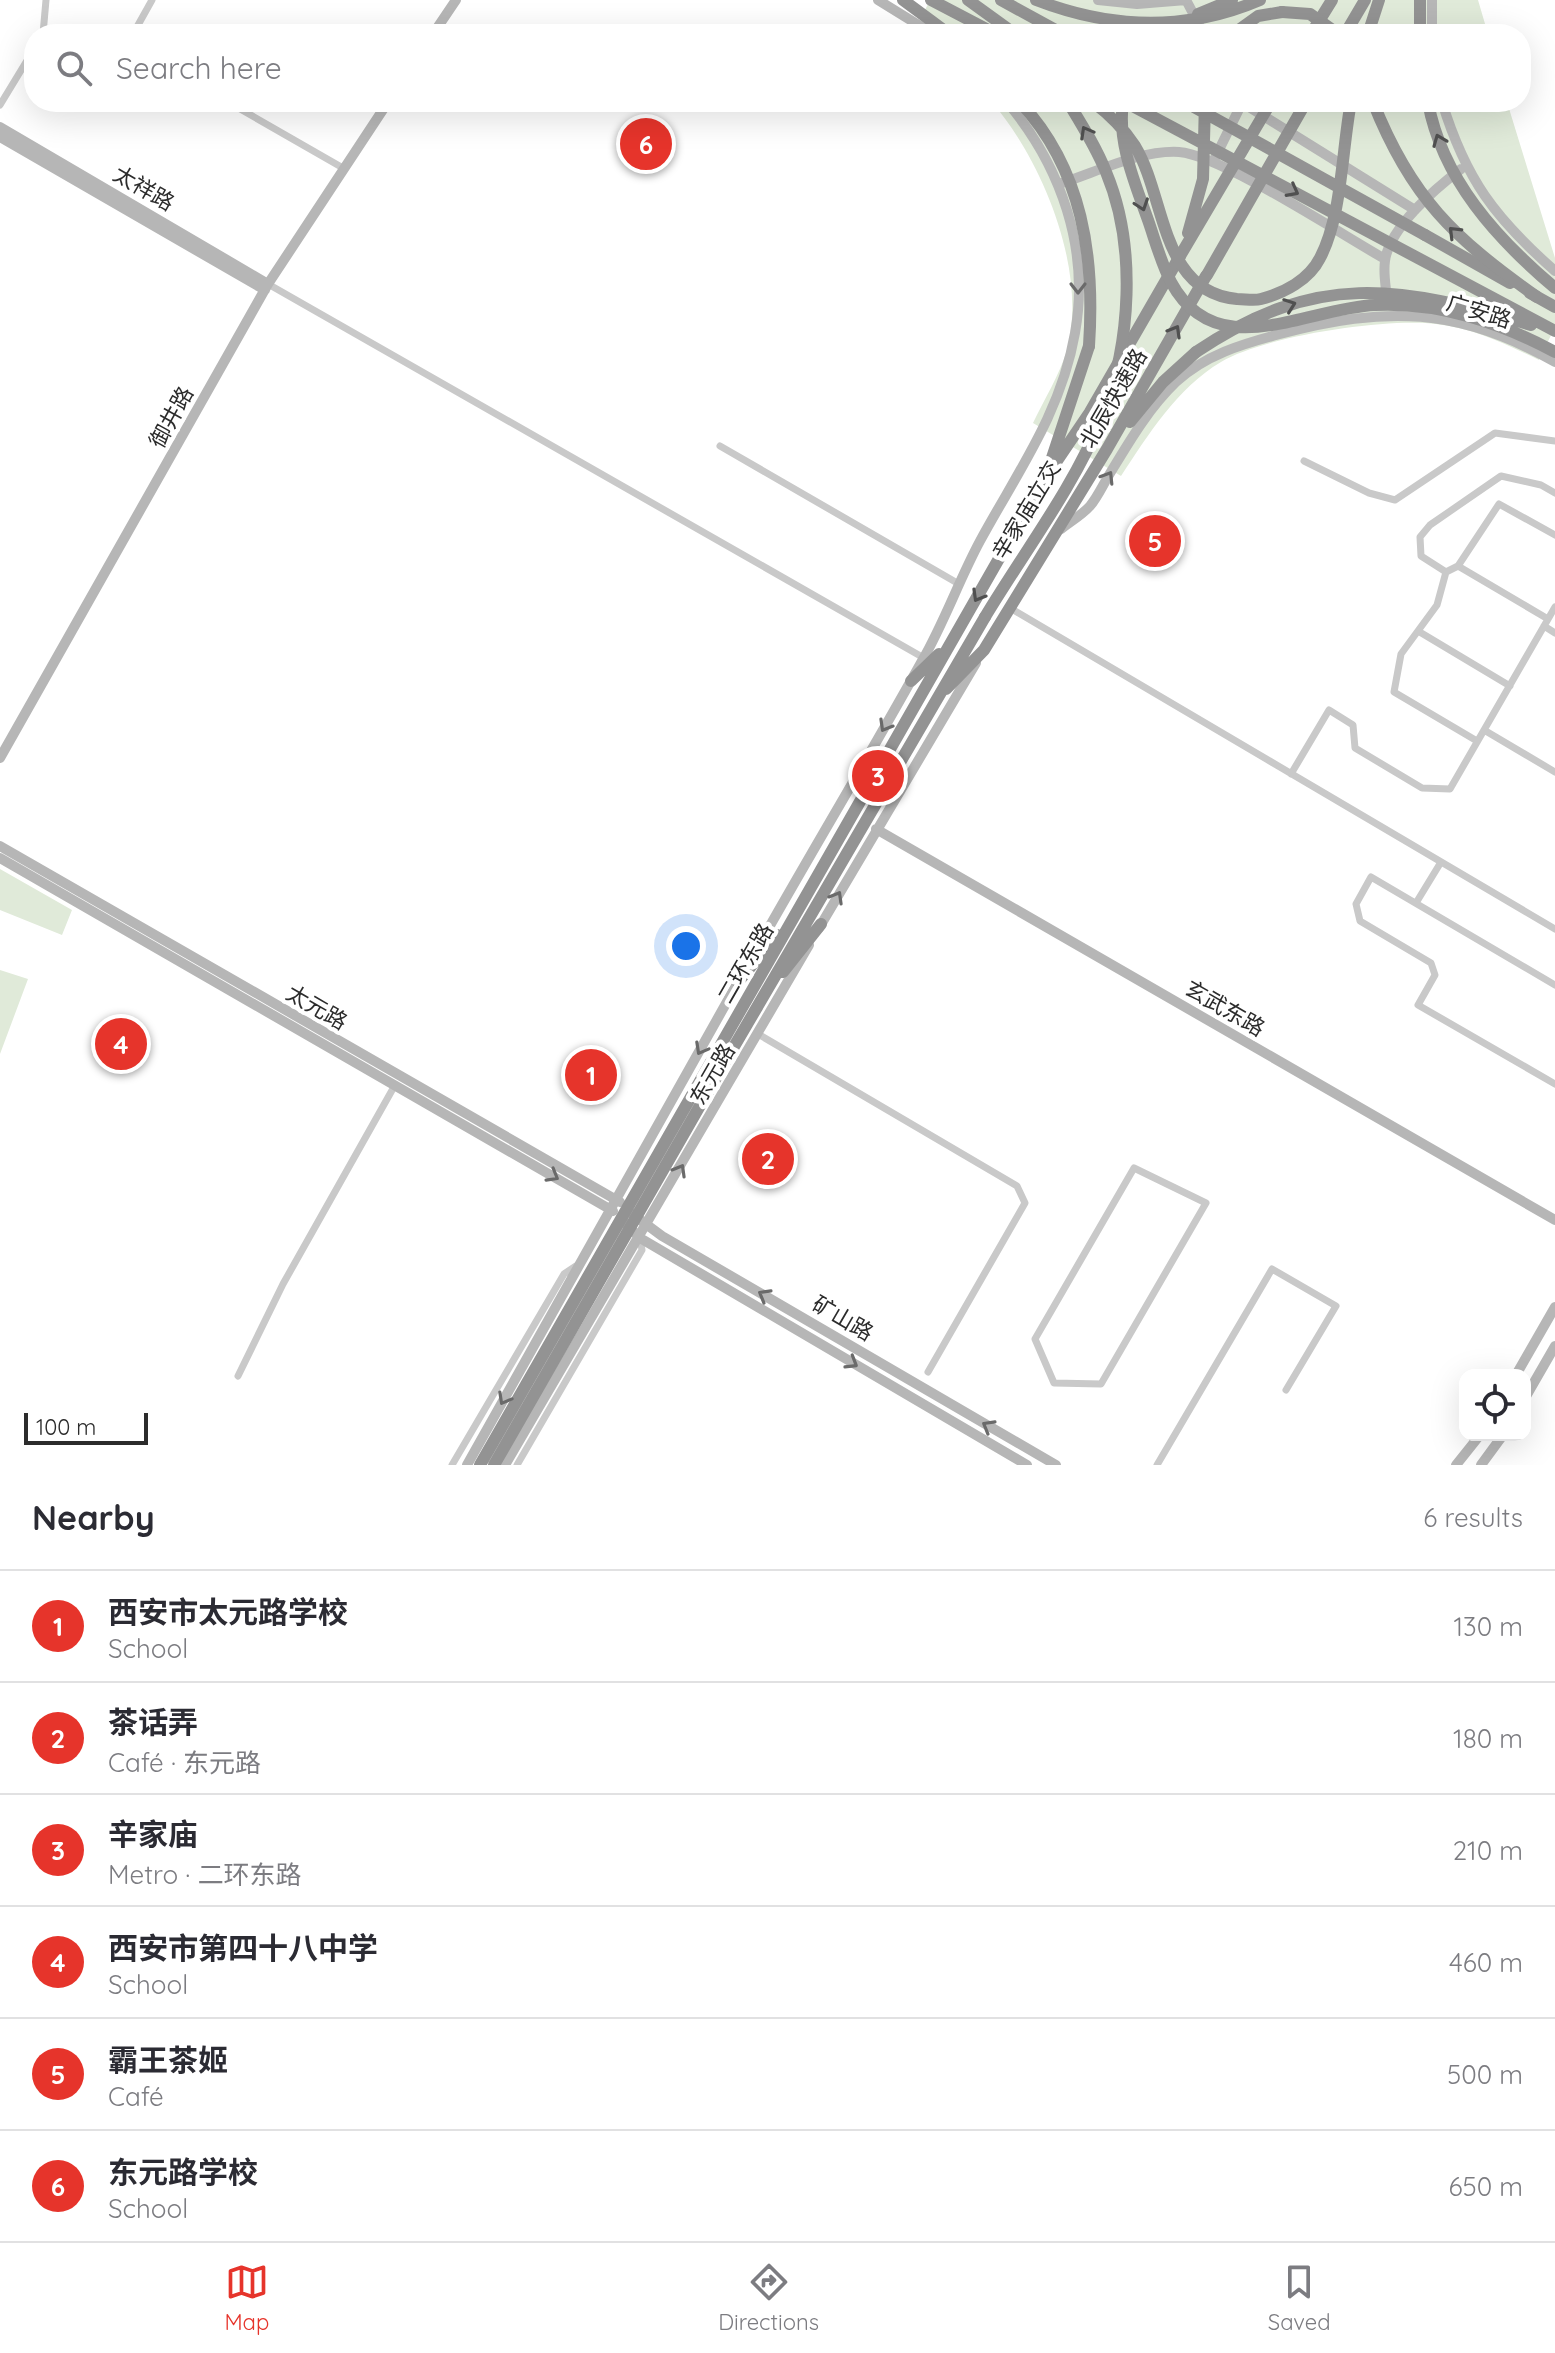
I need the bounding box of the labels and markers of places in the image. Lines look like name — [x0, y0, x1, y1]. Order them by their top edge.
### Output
pin: 6 — [620, 114, 672, 174]
pin: 5 — [1129, 511, 1181, 571]
pin: 3 — [852, 746, 904, 806]
pin: 4 — [95, 1014, 147, 1074]
pin: 1 — [565, 1045, 617, 1105]
pin: 2 — [742, 1129, 794, 1189]

